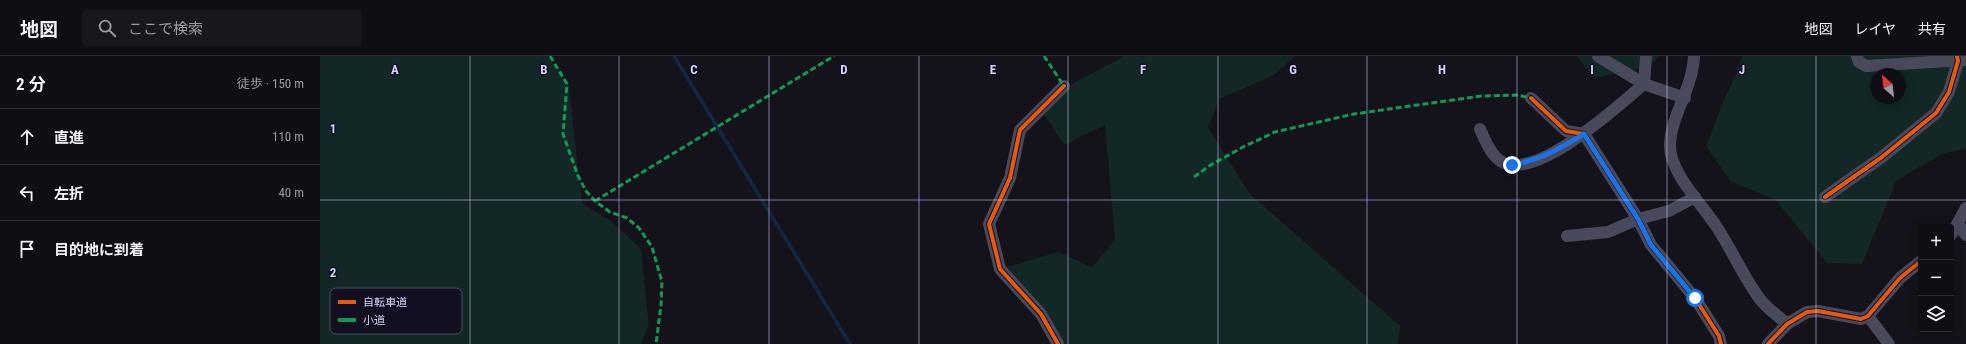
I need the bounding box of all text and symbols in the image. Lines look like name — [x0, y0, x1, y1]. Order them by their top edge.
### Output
search box — [82, 10, 362, 46]
icon: search — [96, 17, 118, 39]
text: 地図 — [20, 18, 58, 41]
text: ここで検索 — [128, 20, 203, 38]
text: 地図 — [1804, 21, 1832, 37]
text: レイヤ — [1854, 21, 1896, 37]
text: 共有 — [1918, 21, 1946, 37]
text: A — [391, 62, 399, 77]
text: B — [540, 62, 548, 77]
text: C — [690, 62, 698, 77]
text: D — [840, 62, 848, 77]
text: E — [990, 62, 997, 77]
text: F — [1140, 62, 1146, 77]
text: G — [1289, 62, 1297, 77]
text: H — [1438, 62, 1446, 77]
text: I — [1590, 62, 1594, 77]
text: J — [1739, 62, 1745, 77]
north arrow — [1870, 68, 1906, 104]
text: 2 分 — [16, 74, 46, 94]
text: 徒歩 · 150 m — [237, 76, 304, 91]
text: 1 — [330, 121, 336, 136]
icon: ahead — [16, 126, 38, 148]
text: 直進 — [54, 129, 84, 147]
text: 110 m — [272, 129, 304, 144]
route end — [1503, 156, 1521, 174]
icon: left — [16, 182, 38, 204]
text: 左折 — [54, 185, 84, 203]
text: 40 m — [278, 185, 304, 200]
map controls — [1918, 224, 1954, 332]
button: + — [1918, 224, 1954, 260]
icon: arrive — [16, 238, 38, 260]
text: 目的地に到着 — [54, 241, 144, 259]
button: − — [1918, 260, 1954, 296]
text: 2 — [330, 265, 337, 280]
legend — [330, 288, 462, 334]
route start — [1686, 289, 1704, 307]
text: 自転車道 — [363, 296, 407, 309]
button: layers — [1918, 296, 1954, 332]
text: 小道 — [363, 314, 385, 327]

